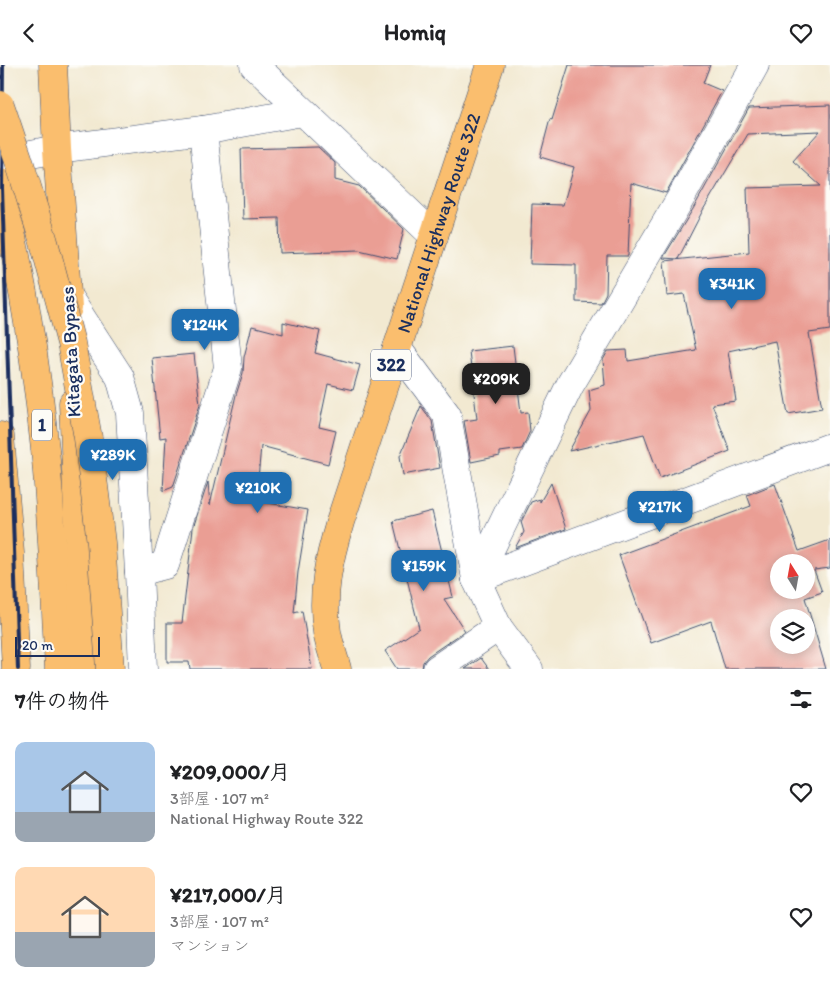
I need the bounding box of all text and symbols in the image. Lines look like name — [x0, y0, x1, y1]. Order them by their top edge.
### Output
icon: back — [15, 19, 43, 47]
text: Homiq — [384, 19, 446, 46]
icon: heart — [787, 19, 815, 47]
street label: National Highway Route 322 — [392, 110, 485, 336]
pin: ¥341K — [697, 267, 767, 310]
text: ¥341K — [710, 274, 754, 293]
street label: Kitagata Bypass — [56, 286, 85, 418]
pin: ¥124K — [170, 309, 240, 351]
text: ¥124K — [183, 315, 227, 334]
road number: 322 — [371, 349, 411, 381]
pin: ¥209K — [461, 363, 531, 405]
text: ¥209K — [473, 369, 519, 388]
road number: 1 — [32, 409, 52, 441]
pin: ¥289K — [78, 439, 148, 481]
text: ¥289K — [91, 445, 135, 464]
pin: ¥210K — [223, 471, 293, 514]
text: ¥210K — [236, 478, 280, 497]
pin: ¥217K — [625, 491, 695, 533]
text: ¥217K — [639, 497, 681, 516]
pin: ¥159K — [389, 549, 459, 592]
north arrow — [770, 554, 815, 599]
map controls — [770, 554, 815, 654]
text: ¥159K — [402, 556, 446, 575]
button: layers — [770, 609, 815, 654]
scale bar — [15, 634, 100, 657]
text: 20 m — [22, 637, 53, 654]
icon: filters — [787, 685, 815, 713]
text: 7件の物件 — [15, 688, 109, 713]
text: ¥209,000/月 — [170, 759, 290, 784]
icon: home — [55, 762, 115, 822]
icon: heart — [787, 778, 815, 806]
text: 3部屋 · 107 m² — [170, 789, 269, 808]
text: National Highway Route 322 — [170, 809, 364, 828]
text: ¥217,000/月 — [170, 882, 287, 907]
icon: home — [55, 887, 115, 947]
icon: heart — [787, 903, 815, 931]
text: 3部屋 · 107 m² — [170, 912, 269, 931]
text: マンション — [170, 936, 249, 955]

